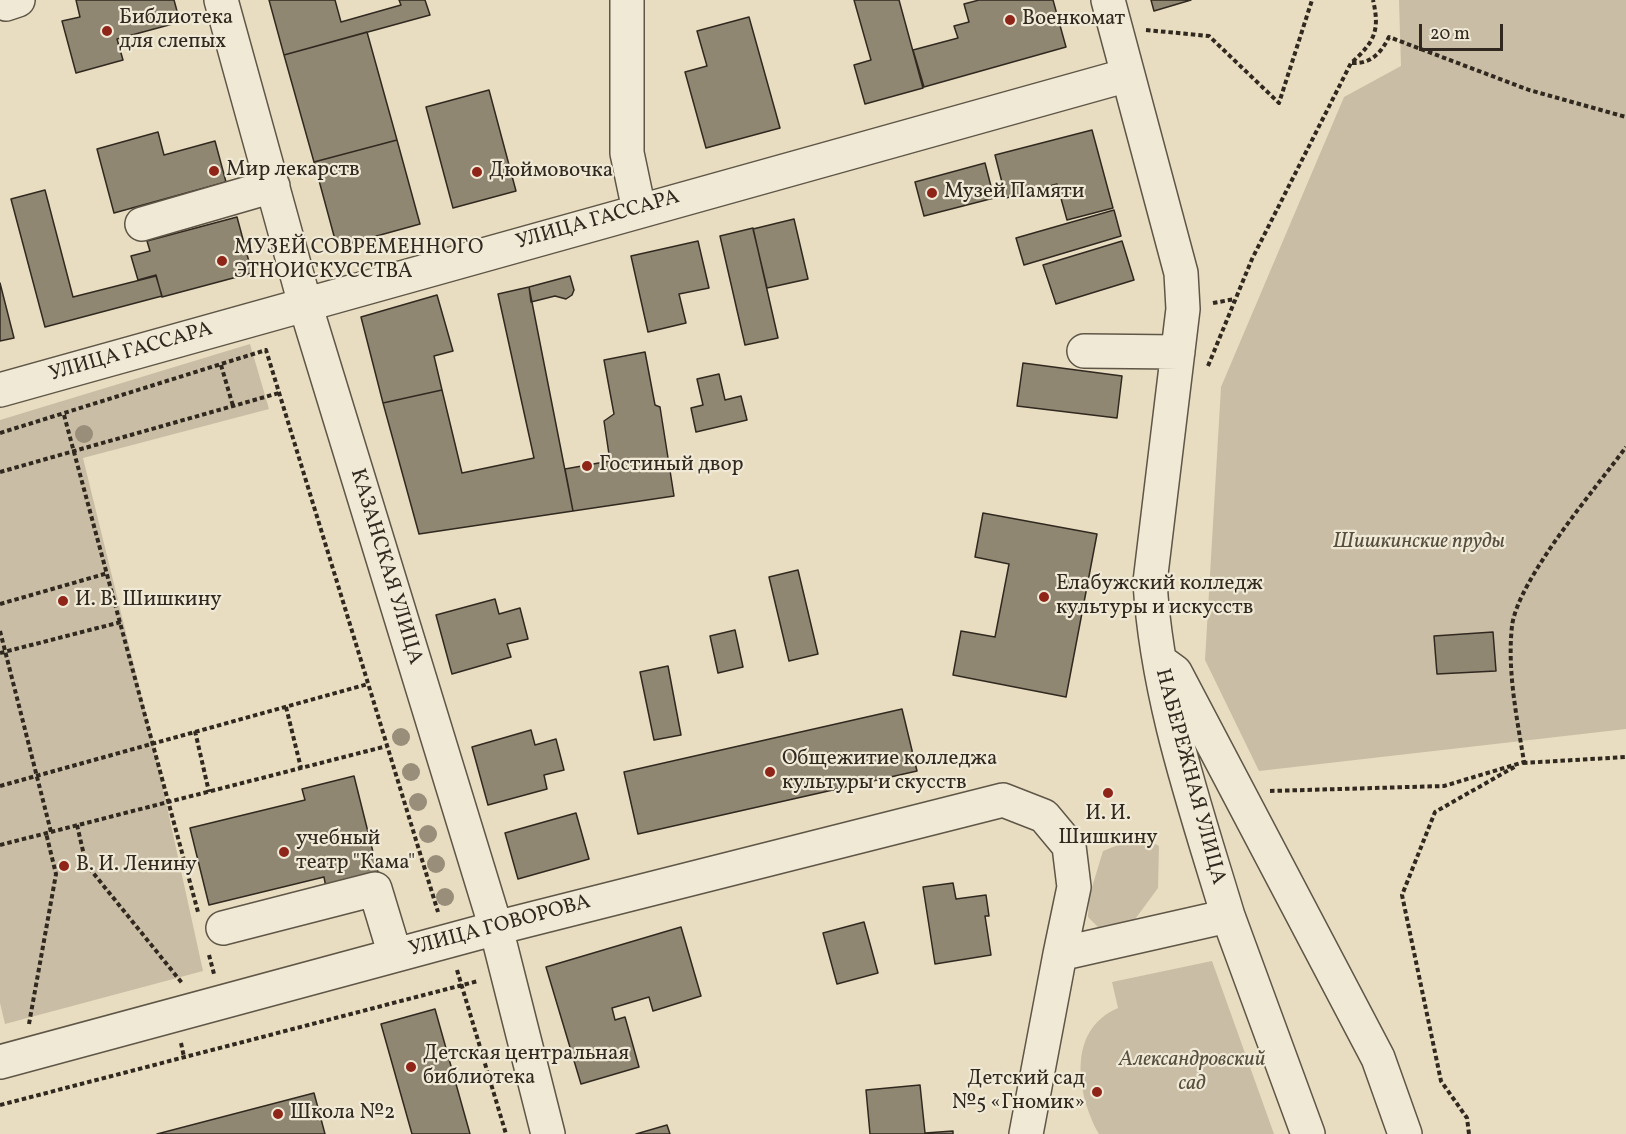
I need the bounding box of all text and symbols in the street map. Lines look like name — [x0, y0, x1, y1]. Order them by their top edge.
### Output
place label: Библиотека для слепых — [119, 6, 233, 56]
place label: Военкомат — [1022, 7, 1125, 33]
scale bar — [1422, 12, 1506, 50]
marker: Военкомат — [1003, 13, 1017, 27]
text: 20 m — [1430, 22, 1470, 47]
marker: Библиотека для слепых — [100, 24, 114, 38]
place label: Мир лекарств — [226, 158, 360, 184]
place label: Дюймовочка — [489, 159, 613, 185]
marker: Мир лекарств — [207, 164, 221, 178]
marker: Дюймовочка — [470, 165, 484, 179]
place label: Музей Памяти — [944, 180, 1084, 206]
street label: УЛИЦА ГАССАРА — [513, 186, 683, 256]
marker: Музей Памяти — [925, 186, 939, 200]
place label: МУЗЕЙ СОВРЕМЕННОГО ЭТНОИСКУССТВА — [234, 236, 483, 286]
marker: МУЗЕЙ СОВРЕМЕННОГО ЭТНОИСКУССТВА — [215, 254, 229, 268]
street label: УЛИЦА ГАССАРА — [46, 318, 216, 388]
place label: Гостиный двор — [599, 453, 744, 479]
marker: Гостиный двор — [580, 459, 594, 473]
street label: КАЗАНСКАЯ УЛИЦА — [343, 466, 427, 668]
park label: Шишкинские пруды — [1333, 530, 1505, 556]
place label: Елабужский колледж культуры и искусств — [1056, 572, 1263, 622]
place label: И. В. Шишкину — [75, 588, 222, 614]
marker: Елабужский колледж культуры и искусств — [1037, 590, 1051, 604]
marker: И. В. Шишкину — [56, 594, 70, 608]
street label: НАБЕРЕЖНАЯ УЛИЦА — [1148, 666, 1230, 888]
place label: Общежитие колледжа культуры и скусств — [782, 747, 997, 797]
marker: Общежитие колледжа культуры и скусств — [763, 765, 777, 779]
marker: И. И. Шишкину — [1101, 786, 1115, 800]
place label: И. И. Шишкину — [1058, 802, 1158, 852]
place label: учебный театр "Кама" — [296, 827, 415, 877]
marker: учебный театр "Кама" — [277, 845, 291, 859]
place label: В. И. Ленину — [76, 853, 197, 879]
marker: В. И. Ленину — [57, 859, 71, 873]
street label: УЛИЦА ГОВОРОВА — [406, 891, 594, 963]
place label: Детская центральная библиотека — [423, 1042, 629, 1092]
park label: Александровский сад — [1119, 1048, 1265, 1098]
marker: Детская центральная библиотека — [404, 1060, 418, 1074]
place label: Детский сад №5 «Гномик» — [952, 1067, 1085, 1117]
marker: Детский сад №5 «Гномик» — [1090, 1085, 1104, 1099]
place label: Школа №2 — [290, 1101, 395, 1127]
marker: Школа №2 — [271, 1107, 285, 1121]

